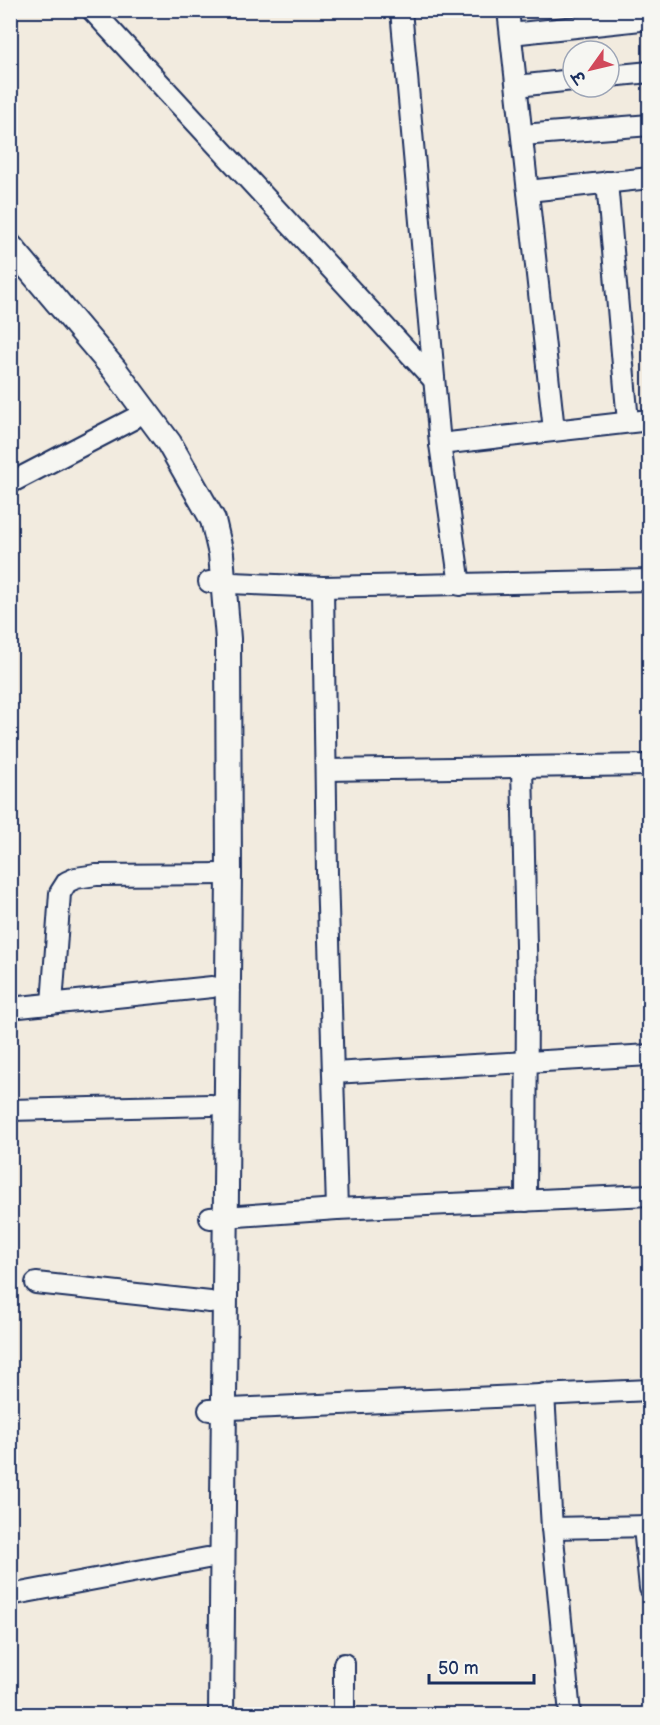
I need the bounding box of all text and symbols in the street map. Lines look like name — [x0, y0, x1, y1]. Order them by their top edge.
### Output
north arrow — [561, 39, 621, 99]
text: उ — [568, 66, 592, 88]
scale bar — [429, 1647, 534, 1685]
text: 50 m — [438, 1658, 479, 1679]

